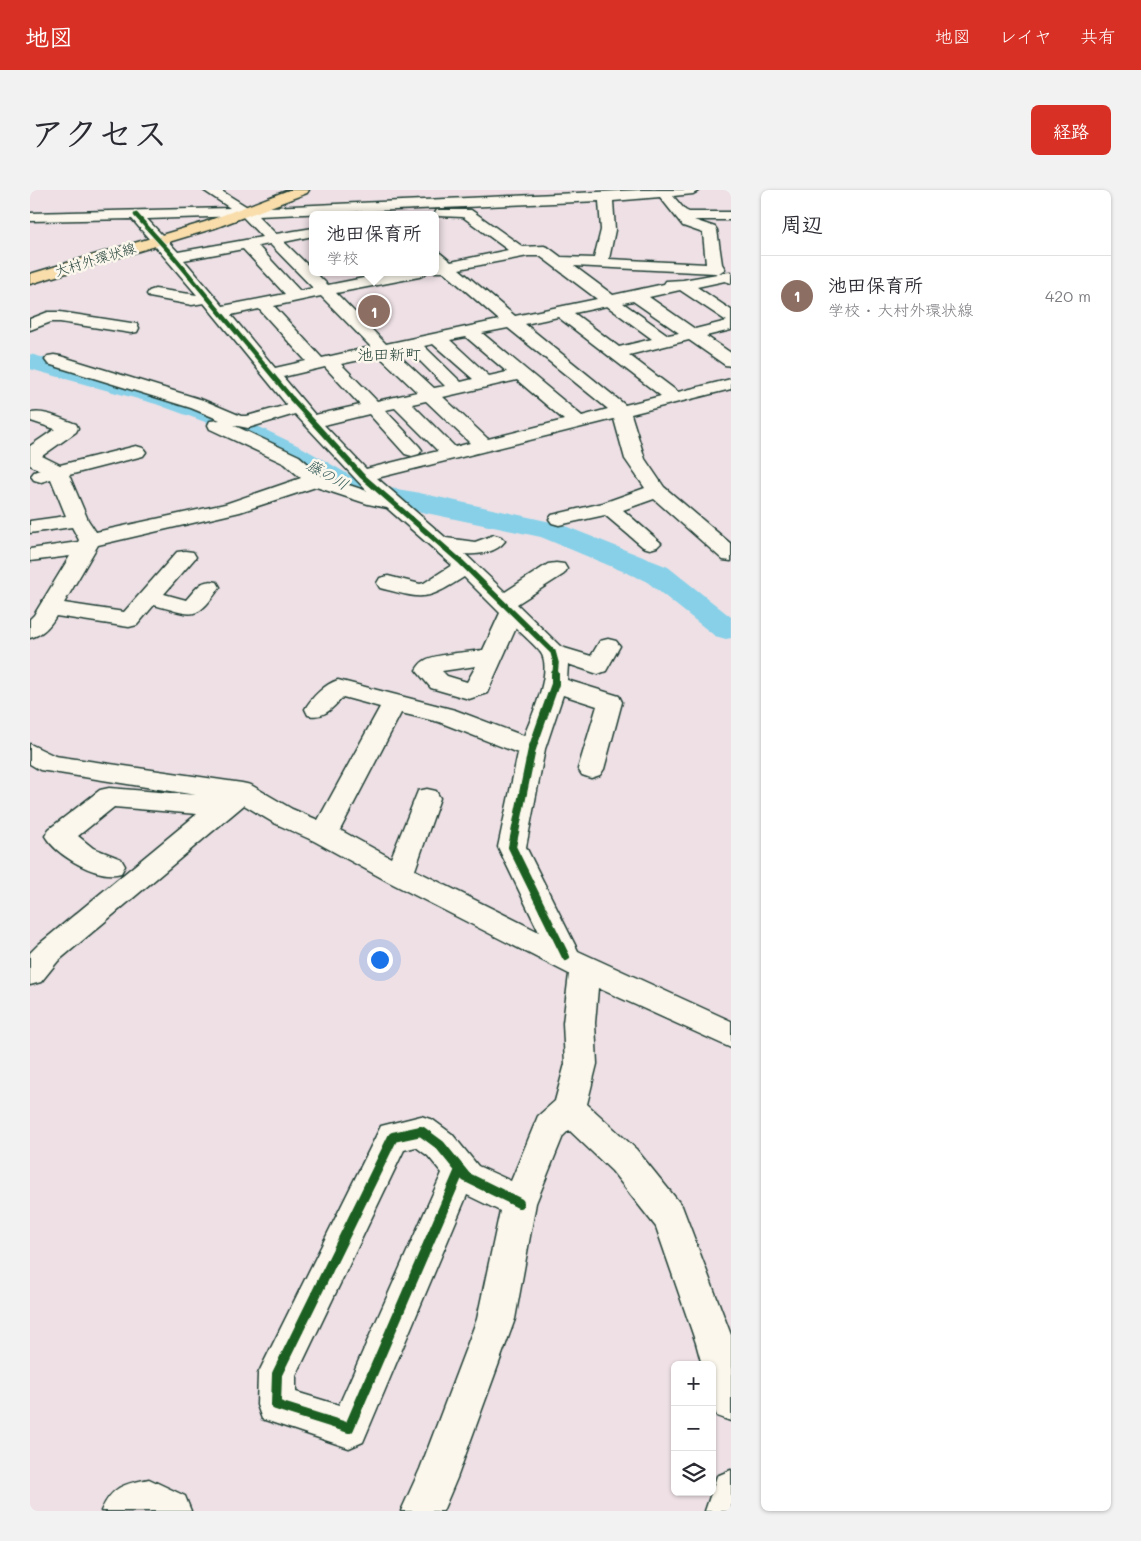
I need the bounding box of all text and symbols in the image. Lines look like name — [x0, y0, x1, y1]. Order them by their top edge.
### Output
text: 地図 — [25, 21, 73, 52]
text: 地図 — [935, 24, 971, 48]
text: レイヤ — [999, 24, 1052, 48]
text: 共有 — [1080, 24, 1116, 48]
button: 経路 — [1031, 105, 1111, 155]
text: アクセス — [30, 109, 168, 155]
text: 周辺 — [781, 210, 823, 237]
popup — [309, 211, 439, 276]
text: 池田保育所 — [326, 220, 422, 245]
street label: 大村外環状線 — [52, 238, 138, 280]
text: 学校 — [326, 247, 359, 268]
text: 池田保育所 — [828, 272, 923, 297]
text: 1 — [793, 285, 801, 306]
text: 420 m — [1045, 285, 1091, 306]
pin: 1 — [358, 292, 390, 330]
text: 学校 · 大村外環状線 — [828, 299, 973, 320]
district label: 池田新町 — [357, 343, 421, 364]
water label: 藤の川 — [304, 454, 352, 494]
your location — [367, 947, 393, 973]
map controls — [671, 1361, 716, 1496]
button: + — [671, 1361, 716, 1406]
button: − — [671, 1406, 716, 1451]
button: layers — [671, 1451, 716, 1496]

